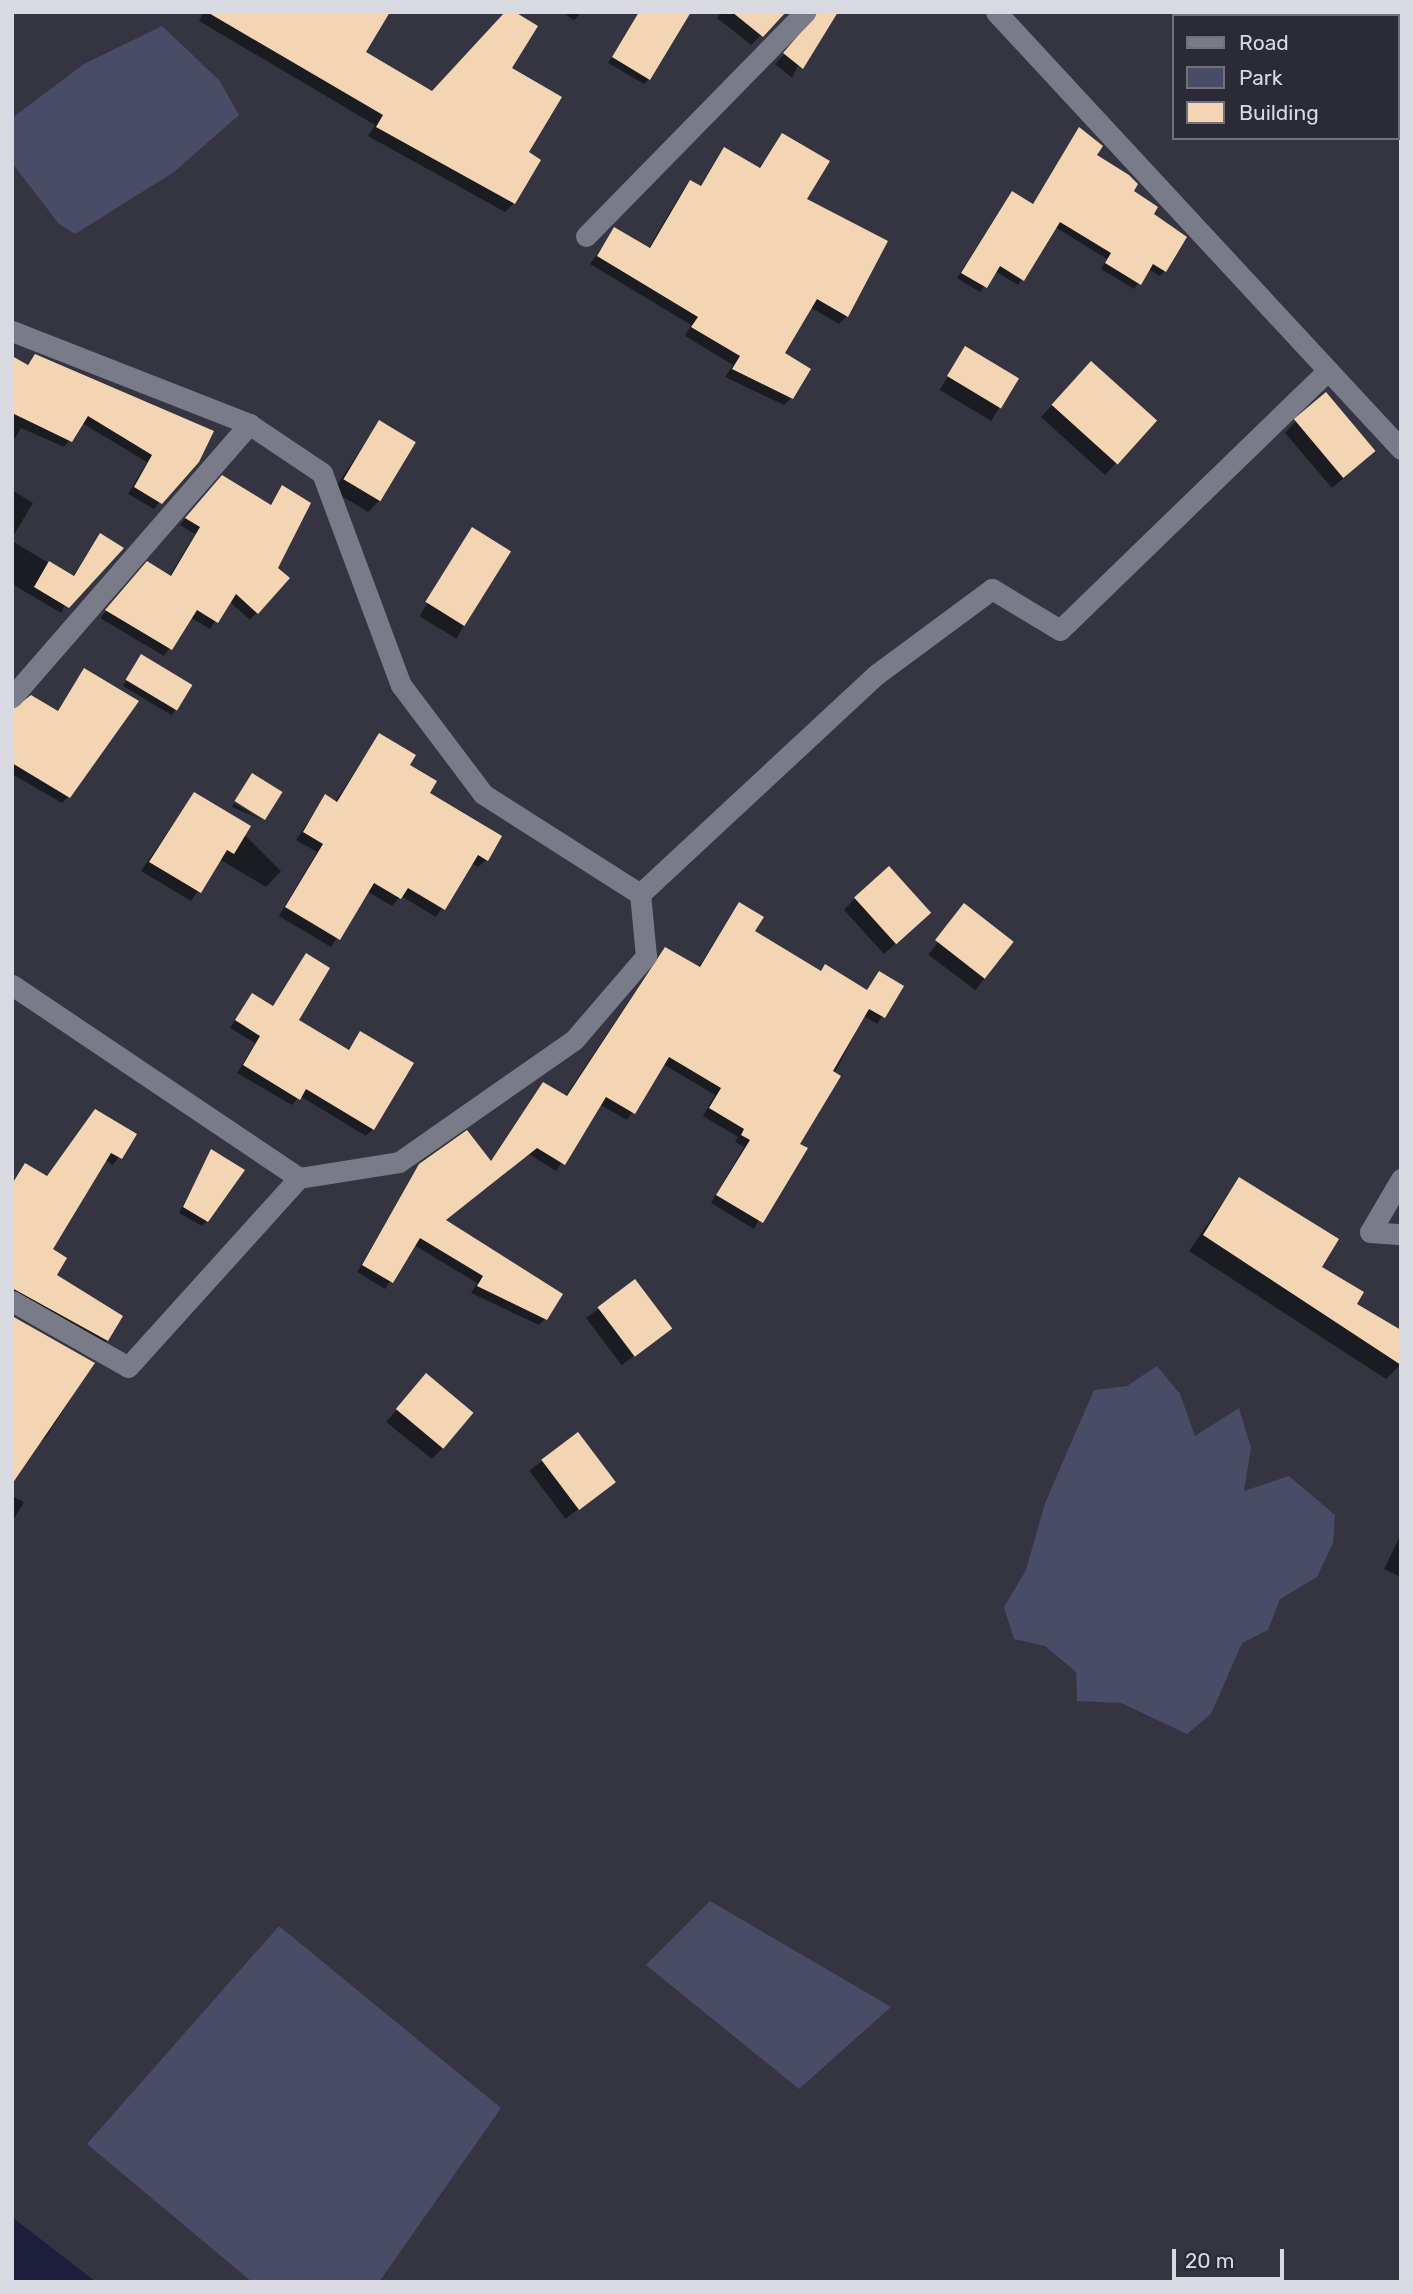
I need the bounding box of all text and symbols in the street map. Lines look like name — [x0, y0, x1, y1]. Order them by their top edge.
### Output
legend — [1172, 14, 1399, 140]
text: Road — [1239, 30, 1289, 55]
text: Park — [1239, 65, 1283, 90]
text: Building — [1239, 100, 1319, 125]
scale bar — [1175, 2234, 1287, 2278]
text: 20 m — [1185, 2248, 1234, 2273]

